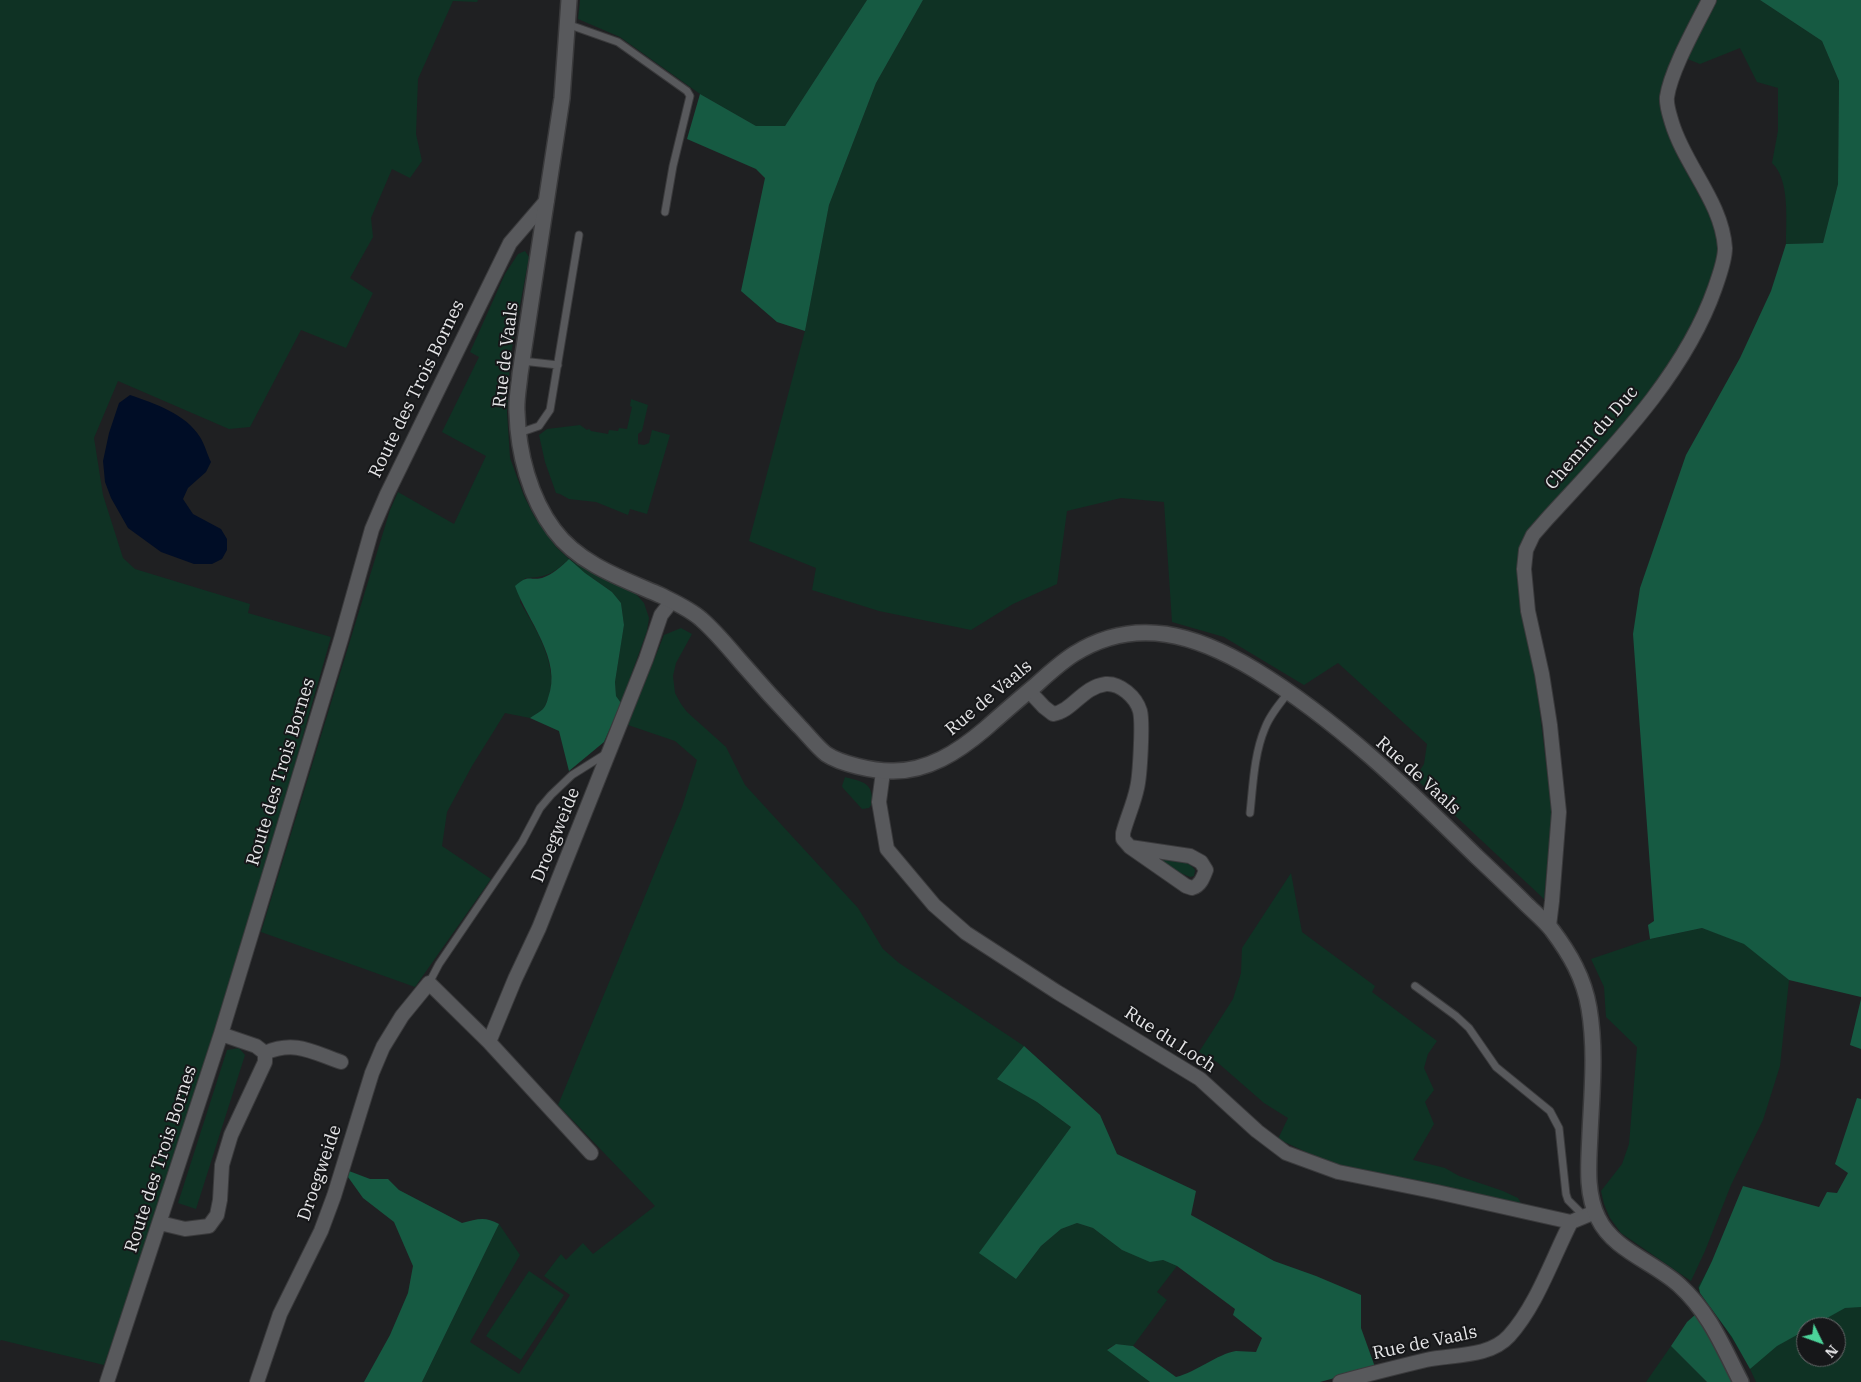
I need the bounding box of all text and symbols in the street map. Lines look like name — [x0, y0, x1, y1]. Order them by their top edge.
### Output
street label: Route des Trois Bornes — [365, 297, 469, 481]
street label: Rue de Vaals — [489, 301, 523, 409]
street label: Chemin du Duc — [1541, 382, 1643, 494]
street label: Rue de Vaals — [941, 656, 1037, 740]
street label: Route des Trois Bornes — [242, 676, 320, 868]
street label: Rue de Vaals — [1371, 732, 1465, 820]
street label: Droegweide — [527, 784, 585, 886]
street label: Rue du Loch — [1120, 1002, 1220, 1078]
street label: Route des Trois Bornes — [121, 1063, 201, 1255]
street label: Droegweide — [293, 1122, 347, 1224]
north arrow — [1796, 1317, 1846, 1367]
street label: Rue de Vaals — [1371, 1321, 1479, 1365]
text: N — [1821, 1341, 1842, 1362]

